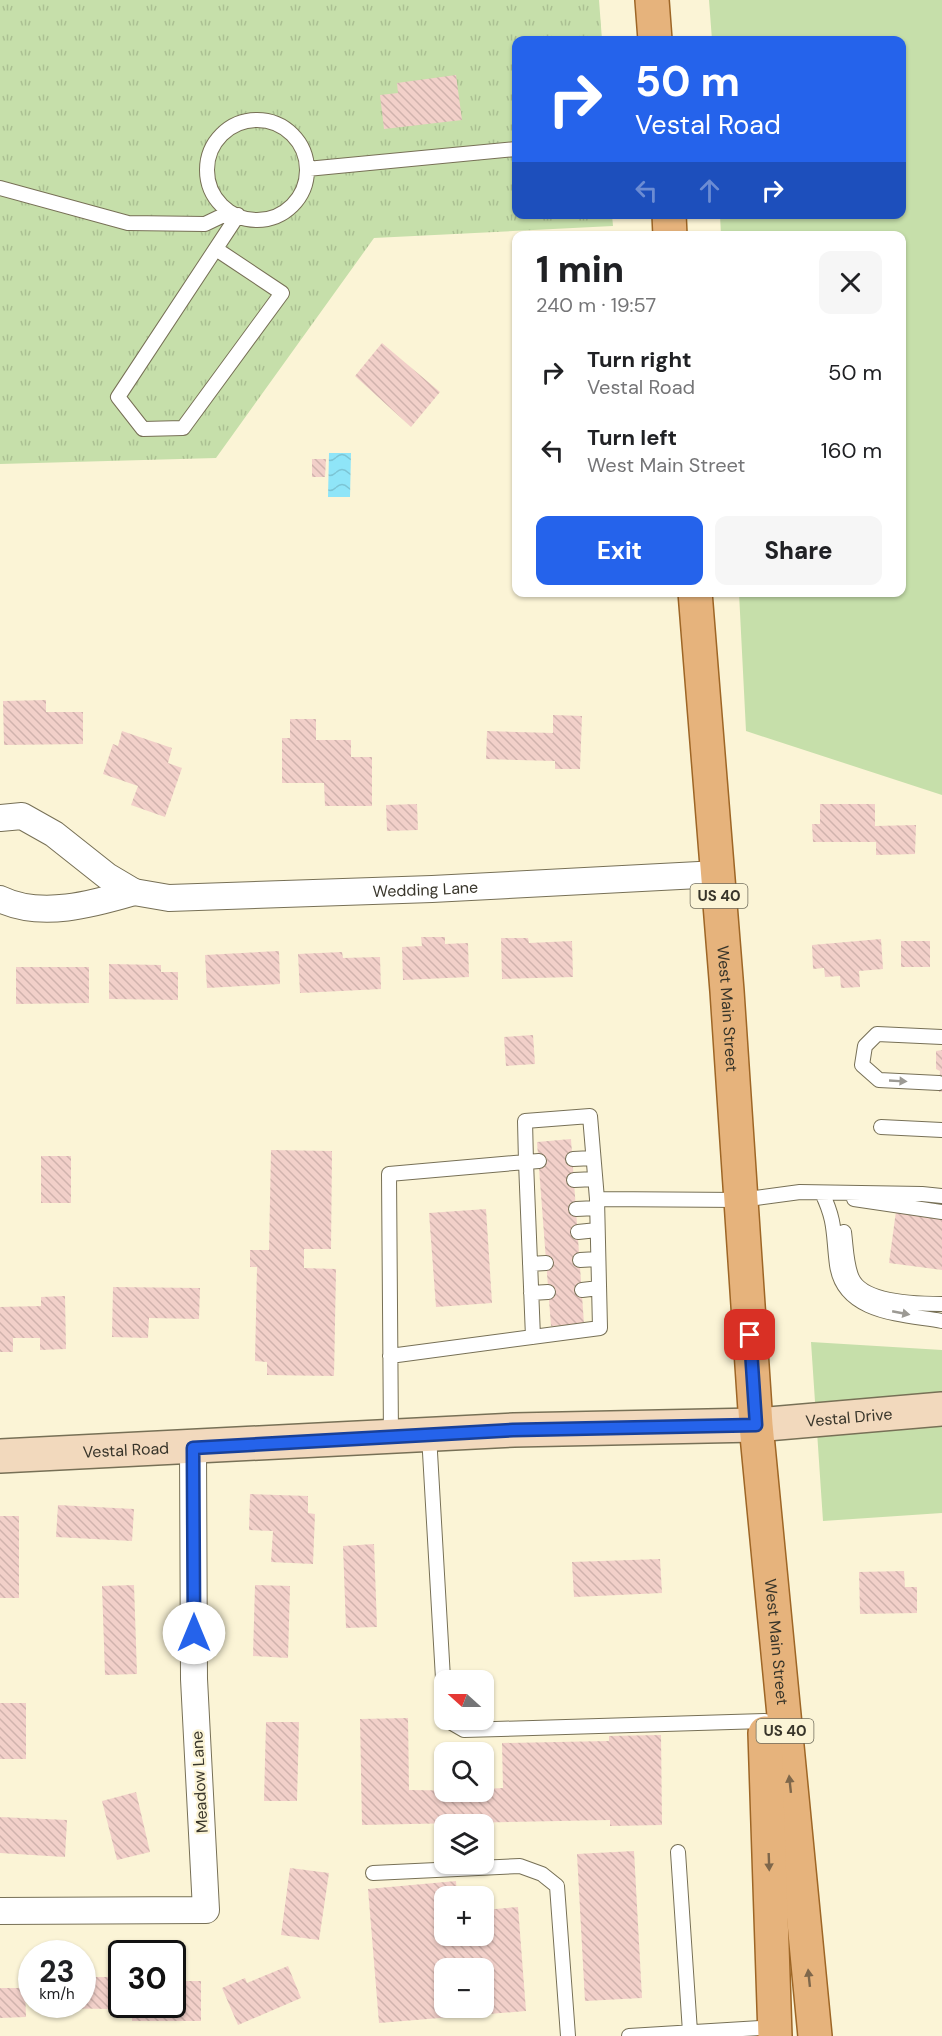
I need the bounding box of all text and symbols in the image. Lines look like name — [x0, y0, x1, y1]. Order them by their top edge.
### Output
text: 50 m — [635, 54, 740, 109]
icon: right — [536, 60, 614, 138]
text: Vestal Road — [635, 107, 781, 142]
icon: left — [630, 174, 663, 207]
icon: ahead — [693, 174, 726, 207]
icon: right — [756, 174, 789, 207]
text: 1 min — [536, 246, 624, 293]
button: close — [819, 251, 882, 314]
text: 240 m · 19:57 — [536, 292, 656, 318]
text: Turn right — [587, 345, 692, 374]
icon: right — [536, 356, 569, 389]
text: 50 m — [828, 358, 882, 387]
text: Vestal Road — [587, 374, 695, 400]
text: Turn left — [587, 423, 677, 452]
icon: left — [536, 434, 569, 467]
text: 160 m — [821, 436, 882, 465]
text: West Main Street — [587, 452, 745, 478]
button: Exit — [536, 516, 703, 585]
button: Share — [715, 516, 882, 585]
street label: Wedding Lane — [372, 877, 479, 902]
road number: US 40 — [690, 884, 748, 908]
street label: West Main Street — [712, 945, 742, 1073]
one-way arrow — [889, 1076, 908, 1085]
pin — [724, 1309, 775, 1360]
one-way arrow — [892, 1309, 911, 1318]
icon: arrive — [733, 1318, 766, 1351]
street label: Vestal Drive — [805, 1403, 893, 1432]
street label: Vestal Road — [82, 1437, 170, 1463]
street label: West Main Street — [760, 1578, 793, 1706]
position arrow — [162, 1601, 226, 1665]
north arrow — [434, 1670, 494, 1730]
map controls — [434, 1670, 494, 2018]
road number: US 40 — [756, 1719, 814, 1743]
street label: Meadow Lane — [186, 1730, 213, 1834]
button: search — [434, 1742, 494, 1802]
one-way arrow — [785, 1774, 795, 1793]
button: layers — [434, 1814, 494, 1874]
one-way arrow — [765, 1852, 774, 1871]
button: + — [434, 1886, 494, 1946]
speed limit sign: 30 — [108, 1940, 186, 2018]
text: 23 — [39, 1952, 75, 1991]
button: − — [434, 1958, 494, 2018]
one-way arrow — [804, 1968, 814, 1987]
text: km/h — [39, 1984, 75, 2004]

